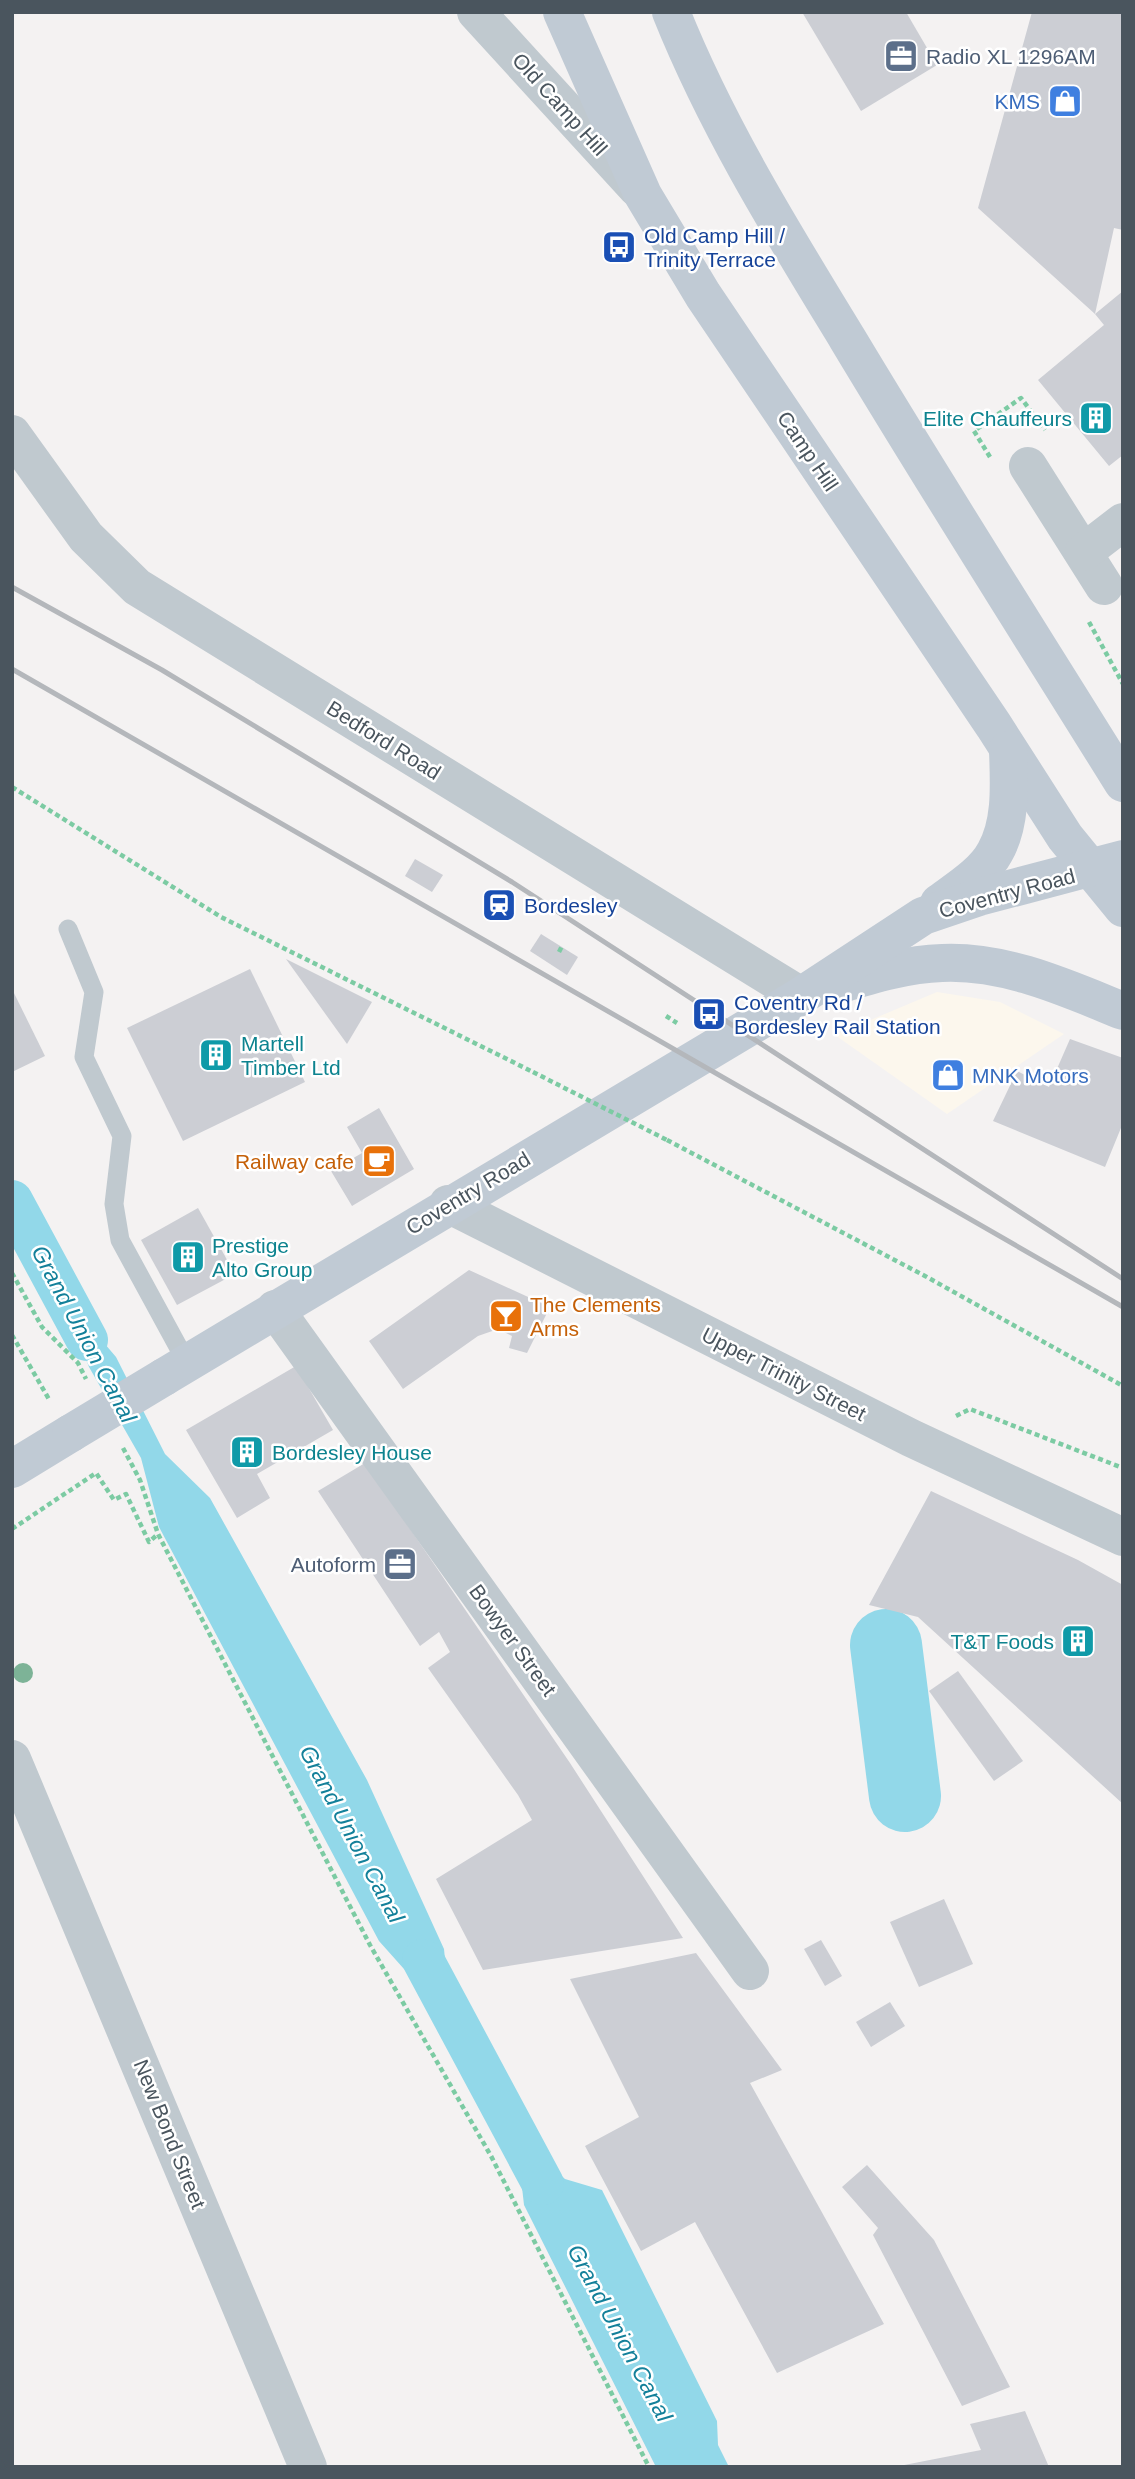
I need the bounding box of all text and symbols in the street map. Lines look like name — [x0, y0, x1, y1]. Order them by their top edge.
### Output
office icon: Radio XL 1296AM — [882, 37, 920, 75]
place label: Radio XL 1296AM — [926, 45, 1096, 68]
street label: Old Camp Hill — [508, 48, 612, 160]
shop icon: KMS — [1046, 82, 1084, 120]
place label: KMS — [994, 90, 1040, 113]
place label: Old Camp Hill / Trinity Terrace — [644, 224, 785, 271]
bus stop icon: Old Camp Hill / Trinity Terrace — [600, 228, 638, 266]
building icon: Elite Chauffeurs — [1077, 399, 1115, 437]
street label: Camp Hill — [773, 407, 843, 495]
place label: Elite Chauffeurs — [923, 407, 1072, 430]
street label: Bedford Road — [323, 696, 445, 784]
street label: Coventry Road — [936, 864, 1078, 922]
station icon: Bordesley — [480, 886, 518, 924]
place label: Bordesley — [524, 894, 618, 917]
place label: Coventry Rd / Bordesley Rail Station — [734, 991, 941, 1038]
bus stop icon: Coventry Rd / Bordesley Rail Station — [690, 995, 728, 1033]
place label: Martell Timber Ltd — [241, 1032, 341, 1079]
building icon: Martell Timber Ltd — [197, 1036, 235, 1074]
shop icon: MNK Motors — [929, 1056, 967, 1094]
place label: MNK Motors — [972, 1064, 1089, 1087]
cafe icon: Railway cafe — [360, 1142, 398, 1180]
street label: Coventry Road — [402, 1147, 534, 1239]
place label: Railway cafe — [235, 1150, 354, 1173]
place label: Prestige Alto Group — [212, 1234, 312, 1281]
building icon: Prestige Alto Group — [169, 1238, 207, 1276]
water label: Grand Union Canal — [26, 1241, 142, 1428]
place label: The Clements Arms — [530, 1293, 661, 1340]
bar icon: The Clements Arms — [487, 1297, 525, 1335]
street label: Upper Trinity Street — [698, 1323, 870, 1425]
building icon: Bordesley House — [228, 1433, 266, 1471]
place label: Bordesley House — [272, 1441, 432, 1464]
office icon: Autoform — [381, 1545, 419, 1583]
place label: Autoform — [291, 1553, 376, 1576]
street label: Bowyer Street — [465, 1580, 561, 1700]
building icon: T&T Foods — [1059, 1622, 1097, 1660]
place label: T&T Foods — [951, 1630, 1054, 1653]
water label: Grand Union Canal — [294, 1741, 410, 1928]
street label: New Bond Street — [130, 2056, 210, 2212]
water label: Grand Union Canal — [562, 2240, 678, 2427]

